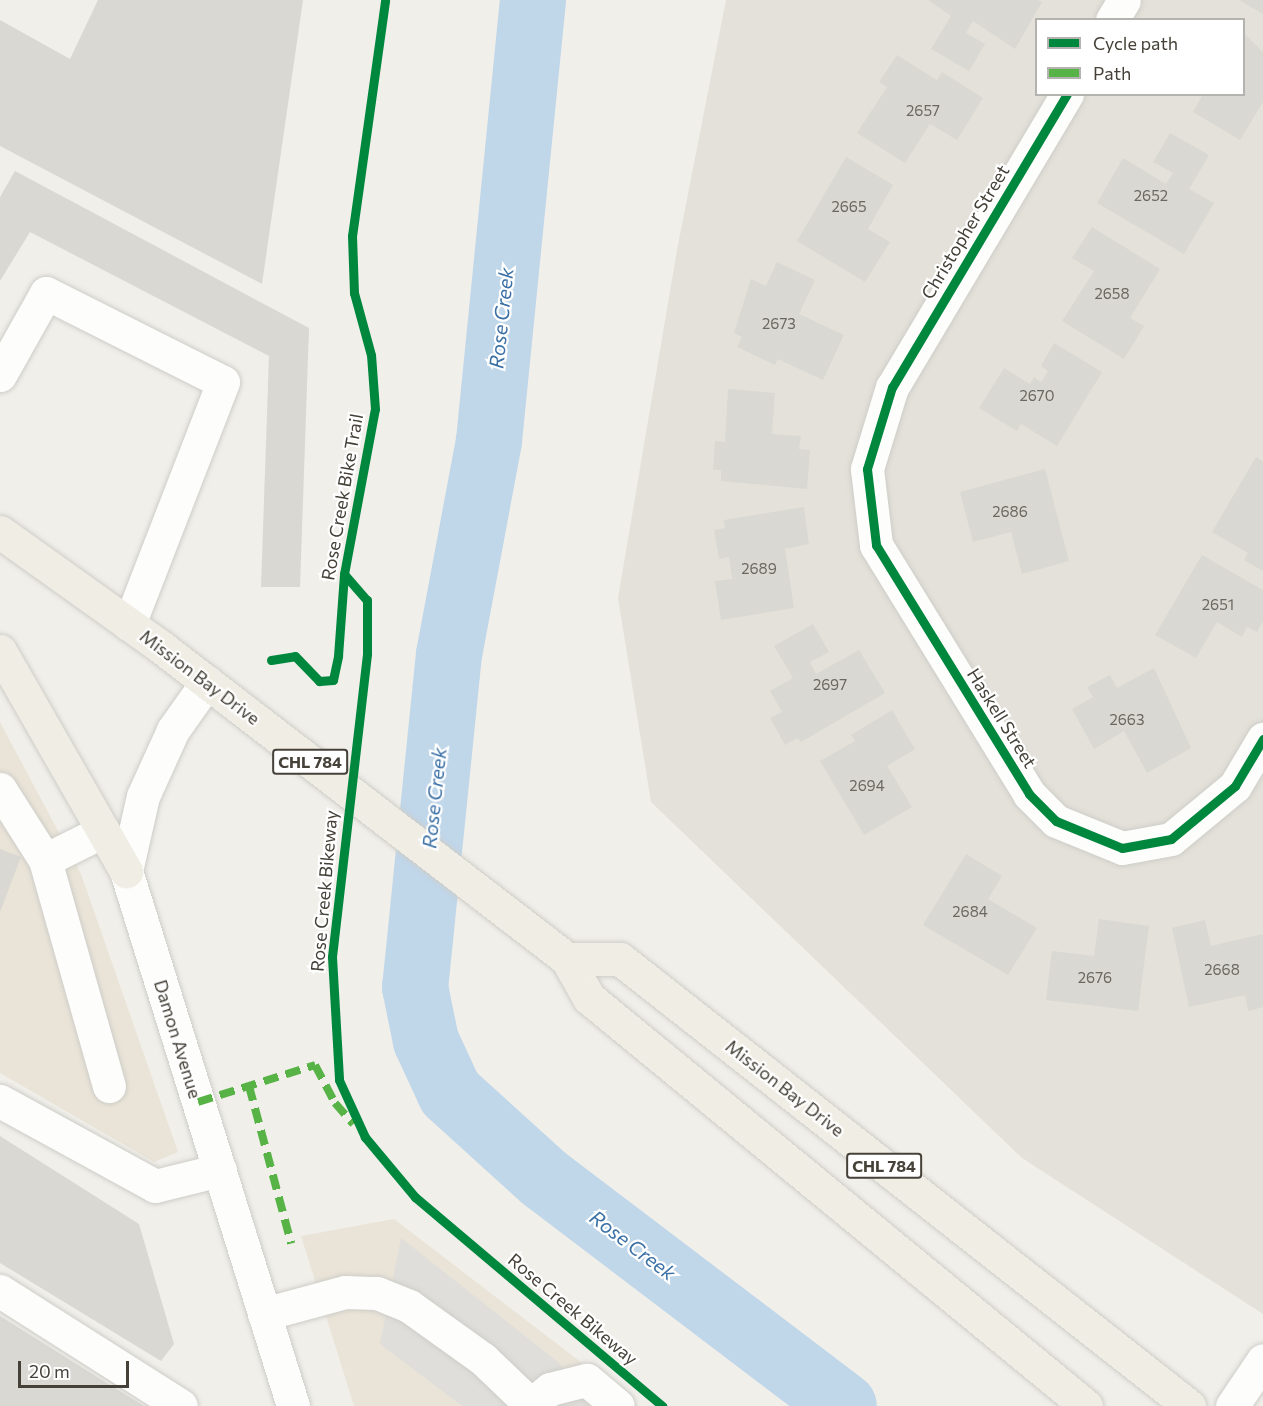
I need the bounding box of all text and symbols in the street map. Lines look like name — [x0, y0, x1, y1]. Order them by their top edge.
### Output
legend — [1035, 18, 1245, 96]
text: Cycle path — [1093, 32, 1178, 54]
text: Path — [1093, 62, 1131, 84]
house number: 2657 — [906, 102, 940, 120]
street label: Christopher Street — [916, 161, 1014, 303]
house number: 2652 — [1134, 187, 1168, 205]
house number: 2665 — [831, 198, 867, 216]
water label: Rose Creek — [484, 266, 518, 370]
house number: 2658 — [1094, 285, 1130, 303]
house number: 2673 — [762, 315, 796, 333]
house number: 2670 — [1020, 387, 1054, 405]
street label: Rose Creek Bike Trail — [317, 412, 367, 582]
house number: 2686 — [992, 503, 1028, 521]
house number: 2689 — [741, 560, 777, 578]
house number: 2651 — [1202, 596, 1234, 614]
street label: Mission Bay Drive — [136, 625, 264, 729]
street label: Haskell Street — [963, 664, 1041, 772]
house number: 2697 — [813, 676, 847, 694]
house number: 2663 — [1109, 711, 1145, 729]
water label: Rose Creek — [417, 746, 451, 850]
road number: CHL 784 — [271, 749, 349, 775]
house number: 2694 — [849, 777, 885, 795]
street label: Rose Creek Bikeway — [306, 809, 342, 973]
house number: 2684 — [952, 903, 988, 921]
house number: 2668 — [1204, 961, 1240, 979]
house number: 2676 — [1078, 969, 1112, 987]
street label: Damon Avenue — [150, 977, 206, 1101]
street label: Mission Bay Drive — [721, 1035, 849, 1141]
road number: CHL 784 — [845, 1153, 923, 1179]
water label: Rose Creek — [585, 1205, 681, 1285]
street label: Rose Creek Bikeway — [504, 1249, 642, 1369]
scale bar — [21, 1349, 132, 1387]
text: 20 m — [29, 1360, 70, 1382]

